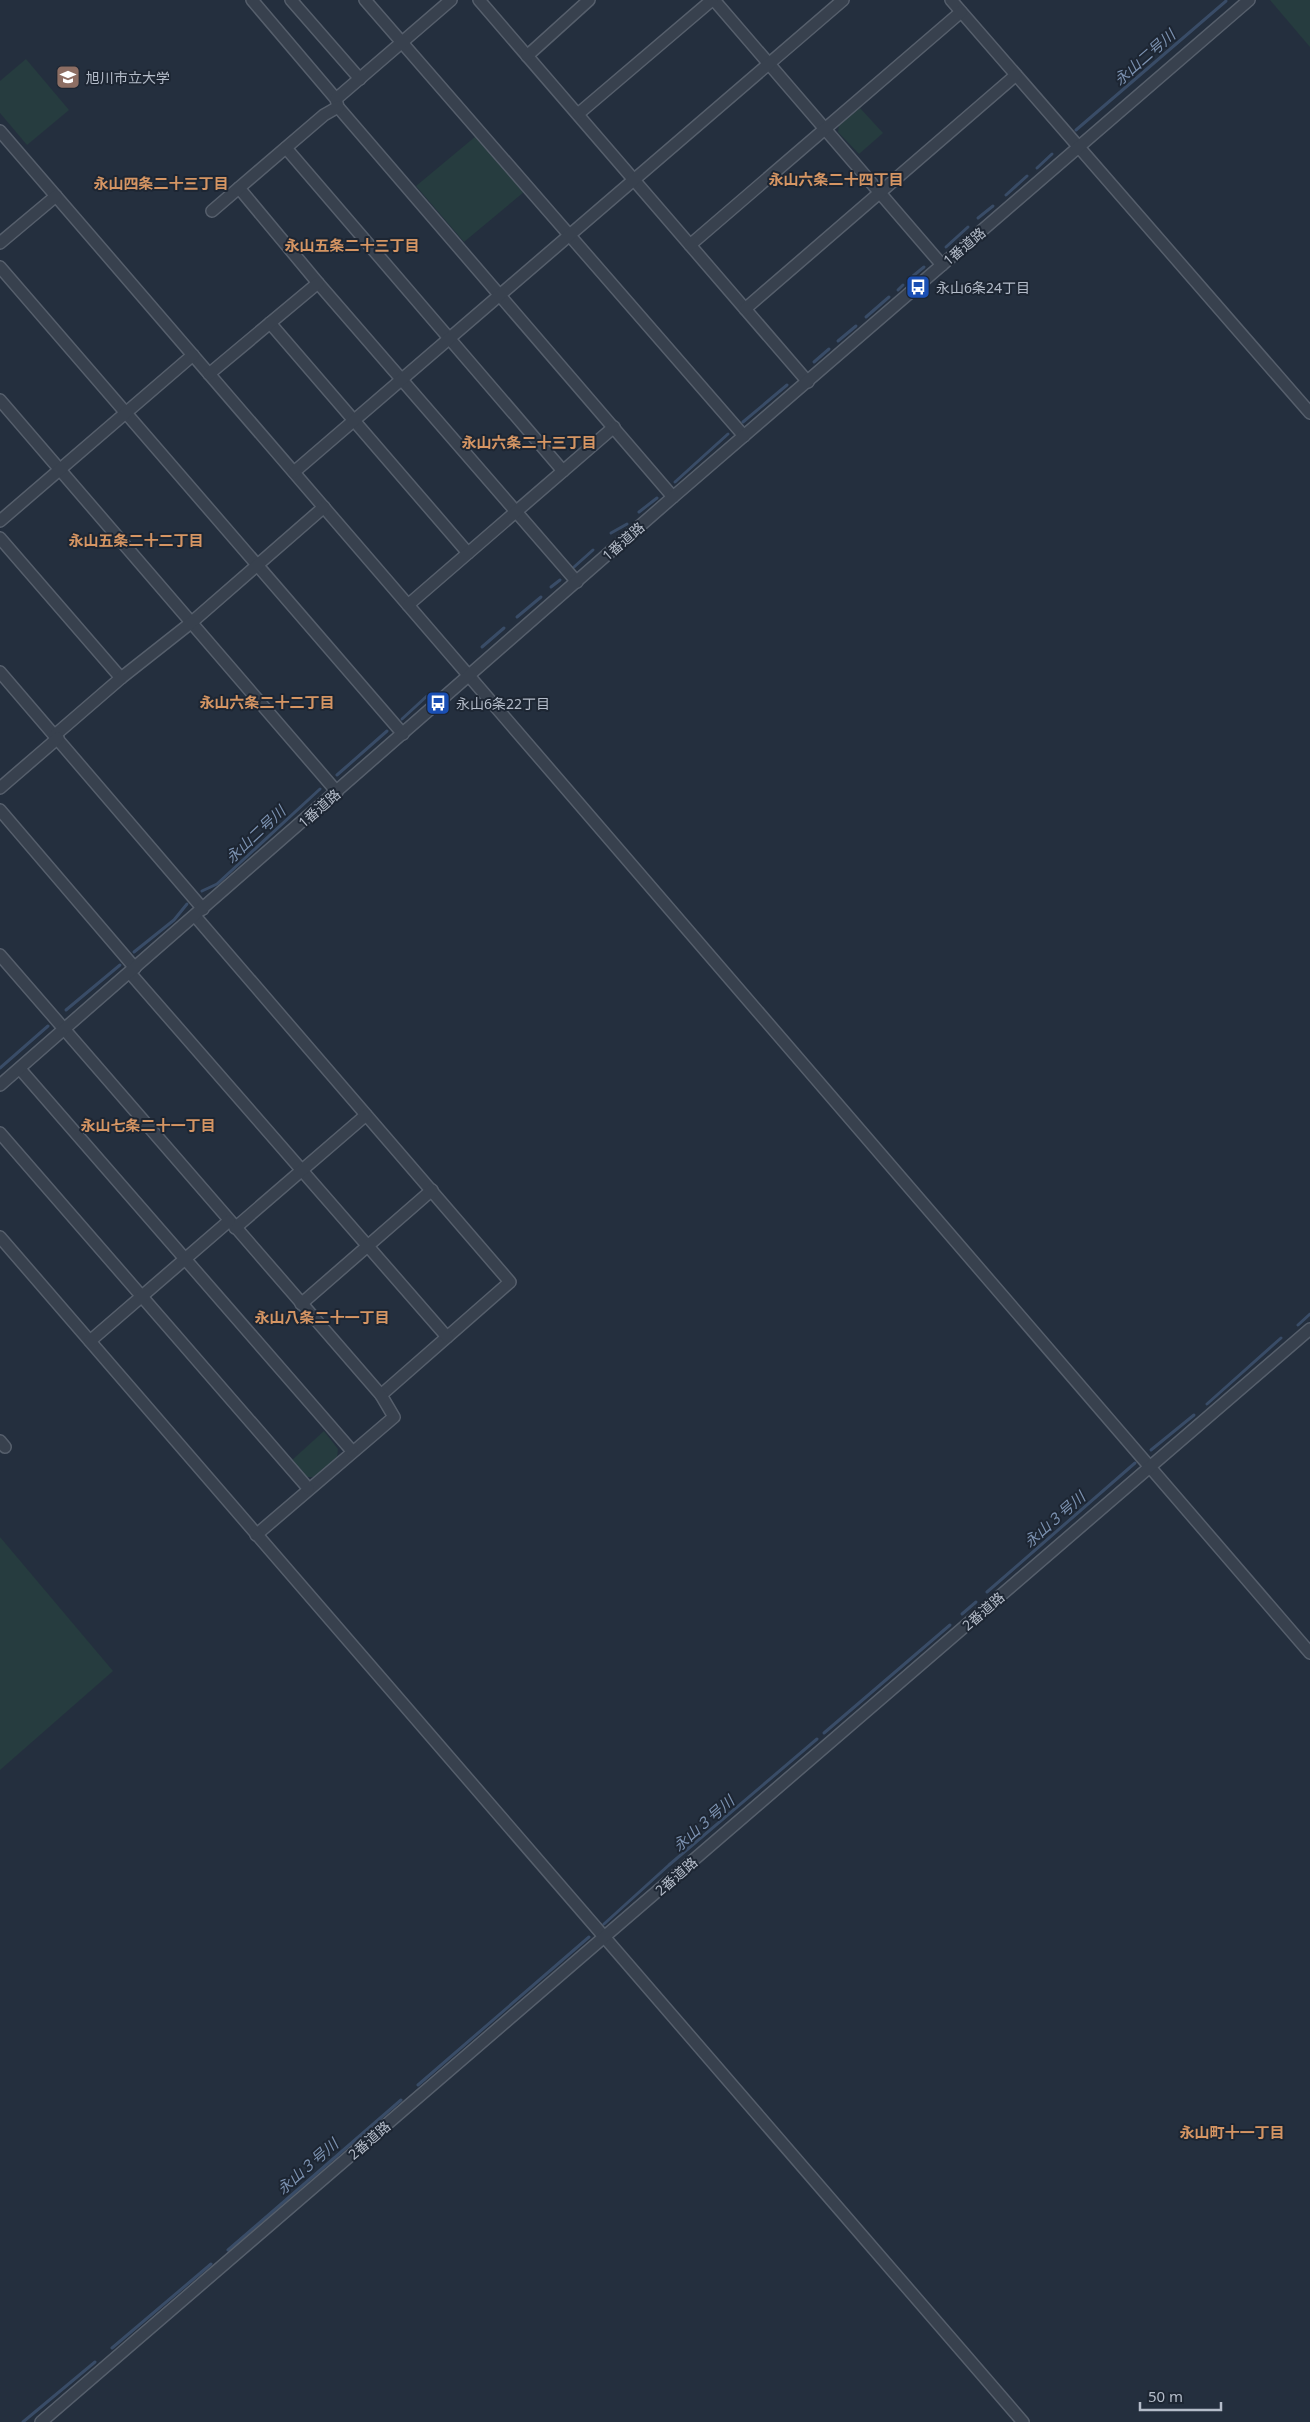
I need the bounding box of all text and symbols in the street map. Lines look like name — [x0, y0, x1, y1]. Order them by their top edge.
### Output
water label: 永山二号川 — [1109, 24, 1180, 89]
school or university icon: 旭川市立大学 — [55, 64, 81, 90]
place label: 旭川市立大学 — [86, 68, 170, 87]
district label: 永山六条二十四丁目 — [768, 169, 904, 189]
district label: 永山四条二十三丁目 — [93, 173, 229, 193]
street label: 1番道路 — [939, 223, 989, 269]
district label: 永山五条二十三丁目 — [284, 235, 420, 255]
bus stop icon: 永山6条24丁目 — [905, 274, 931, 300]
place label: 永山6条24丁目 — [936, 278, 1030, 297]
district label: 永山六条二十三丁目 — [461, 432, 597, 452]
street label: 1番道路 — [598, 517, 648, 565]
district label: 永山五条二十二丁目 — [68, 530, 204, 550]
bus stop icon: 永山6条22丁目 — [425, 690, 451, 716]
district label: 永山六条二十二丁目 — [199, 692, 335, 712]
place label: 永山6条22丁目 — [456, 694, 550, 713]
street label: 1番道路 — [294, 784, 344, 832]
water label: 永山二号川 — [221, 800, 291, 867]
district label: 永山七条二十一丁目 — [80, 1115, 216, 1135]
district label: 永山八条二十一丁目 — [254, 1307, 390, 1327]
water label: 永山３号川 — [1019, 1486, 1090, 1551]
street label: 2番道路 — [958, 1587, 1008, 1635]
water label: 永山３号川 — [668, 1790, 739, 1855]
street label: 2番道路 — [651, 1852, 701, 1900]
street label: 2番道路 — [344, 2116, 394, 2164]
district label: 永山町十一丁目 — [1179, 2122, 1285, 2142]
water label: 永山３号川 — [272, 2133, 343, 2198]
scale bar — [1140, 2380, 1221, 2412]
text: 50 m — [1148, 2386, 1183, 2406]

